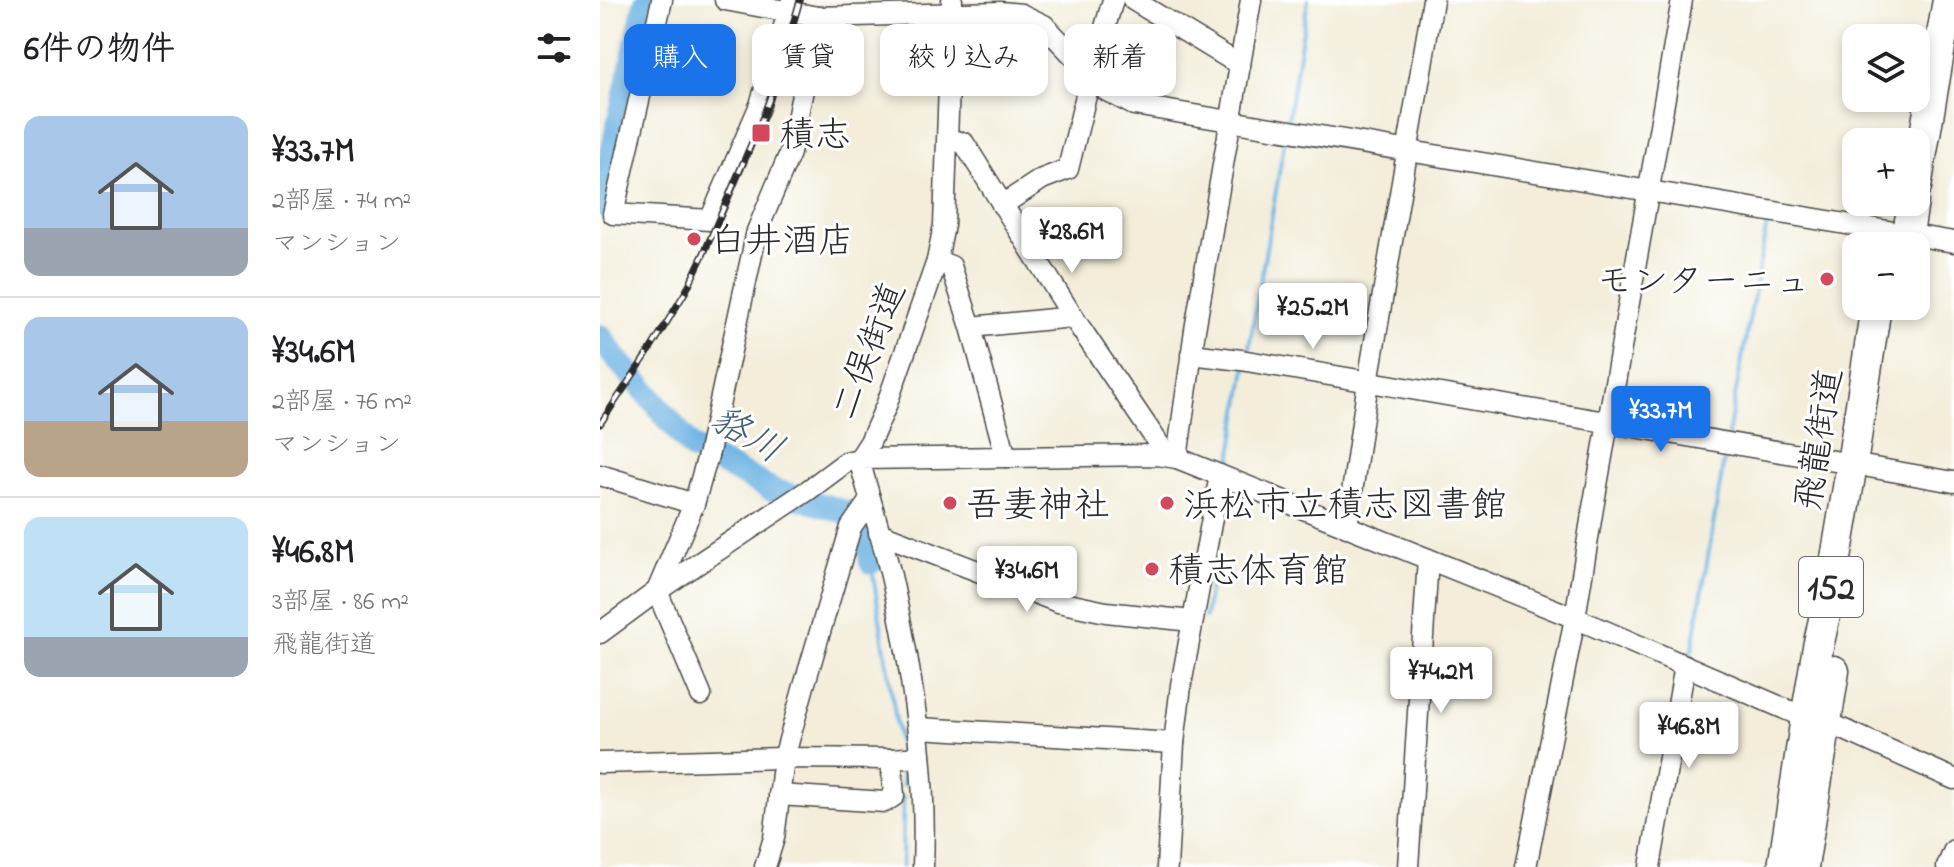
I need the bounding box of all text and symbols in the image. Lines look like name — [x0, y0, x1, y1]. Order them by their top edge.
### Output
chip: 購入 — [624, 24, 736, 96]
chip: 賃貸 — [752, 24, 864, 96]
chip: 絞り込み — [880, 24, 1048, 96]
chip: 新着 — [1064, 24, 1176, 96]
map controls — [1842, 24, 1930, 320]
button: layers — [1842, 24, 1930, 112]
text: 6件の物件 — [24, 26, 175, 76]
icon: filters — [532, 26, 576, 70]
place label: 積志 — [779, 111, 851, 164]
marker: 積志 — [750, 122, 772, 144]
text: ¥33.7M — [272, 128, 355, 178]
button: + — [1842, 128, 1930, 216]
icon: home — [88, 148, 184, 244]
text: 2部屋 · 74 m² — [272, 183, 411, 221]
pin: ¥28.6M — [1007, 207, 1137, 275]
text: ¥28.6M — [1039, 214, 1105, 252]
place label: 白井酒店 — [710, 217, 854, 270]
text: マンション — [272, 226, 401, 264]
marker: 白井酒店 — [685, 230, 703, 248]
button: − — [1842, 232, 1930, 320]
place label: モンターニュ — [1596, 257, 1811, 310]
marker: モンターニュ — [1818, 270, 1836, 288]
street label: 二俣街道 — [821, 275, 922, 428]
pin: ¥25.2M — [1248, 283, 1378, 351]
text: ¥25.2M — [1277, 290, 1349, 328]
text: ¥34.6M — [272, 329, 356, 379]
icon: home — [88, 349, 184, 445]
street label: 飛龍街道 — [1784, 364, 1859, 515]
text: 2部屋 · 76 m² — [272, 384, 412, 422]
pin: ¥33.7M — [1596, 386, 1726, 454]
water label: 貉川 — [699, 393, 793, 480]
text: ¥33.7M — [1629, 393, 1693, 431]
text: マンション — [272, 427, 401, 465]
place label: 吾妻神社 — [966, 481, 1110, 534]
place label: 浜松市立積志図書館 — [1183, 481, 1507, 534]
marker: 吾妻神社 — [941, 494, 959, 512]
marker: 浜松市立積志図書館 — [1158, 494, 1176, 512]
text: ¥46.8M — [272, 529, 355, 579]
pin: ¥34.6M — [962, 546, 1092, 614]
place label: 積志体育館 — [1168, 547, 1348, 600]
icon: home — [88, 549, 184, 645]
text: ¥34.6M — [995, 553, 1059, 591]
road number: 152 — [1799, 557, 1863, 617]
marker: 積志体育館 — [1143, 560, 1161, 578]
text: 3部屋 · 86 m² — [272, 584, 409, 622]
text: 飛龍街道 — [272, 627, 376, 665]
pin: ¥74.2M — [1376, 647, 1506, 715]
text: ¥74.2M — [1408, 654, 1474, 692]
pin: ¥46.8M — [1624, 702, 1754, 770]
text: ¥46.8M — [1657, 709, 1721, 747]

